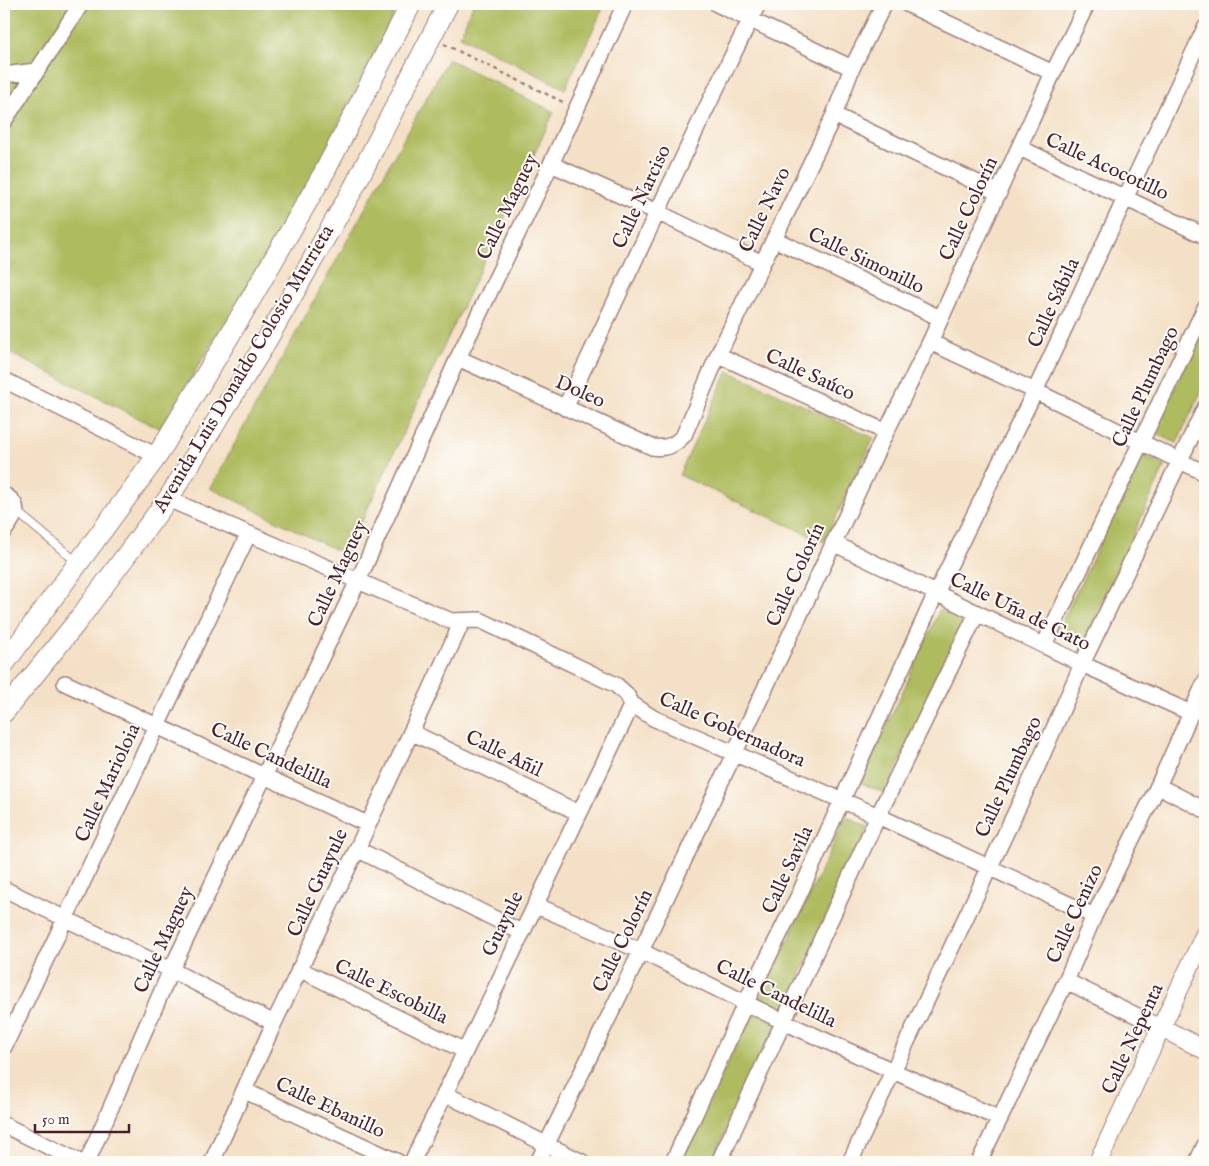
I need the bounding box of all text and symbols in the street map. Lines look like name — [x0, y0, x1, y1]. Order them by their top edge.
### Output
street label: Calle Acocotillo — [1041, 127, 1173, 207]
street label: Calle Narciso — [607, 141, 677, 253]
street label: Calle Maguey — [472, 150, 545, 264]
street label: Calle Colorín — [934, 153, 1004, 265]
street label: Calle Navo — [734, 163, 796, 257]
street label: Avenida Luis Donaldo Colosio Murrieta — [147, 220, 340, 518]
street label: Calle Simonillo — [804, 222, 929, 300]
street label: Calle Sábila — [1022, 254, 1086, 352]
street label: Calle Plumbago — [1107, 322, 1185, 452]
street label: Calle Saúco — [761, 343, 859, 407]
street label: Doleo — [551, 370, 609, 414]
street label: Calle Maguey — [302, 516, 374, 631]
street label: Calle Colorín — [761, 519, 831, 631]
street label: Calle Uña de Gato — [945, 567, 1095, 657]
street label: Calle Gobernadora — [655, 686, 810, 774]
street label: Calle Plumbago — [970, 712, 1048, 842]
street label: Calle Candelilla — [206, 717, 336, 795]
street label: Calle Marioloia — [70, 719, 147, 846]
street label: Calle Añil — [462, 725, 547, 784]
street label: Calle Savila — [757, 822, 819, 918]
street label: Calle Guayule — [282, 825, 354, 941]
street label: Calle Cenizo — [1041, 860, 1109, 968]
street label: Calle Maguey — [128, 882, 200, 997]
street label: Calle Colorín — [587, 885, 659, 997]
street label: Guayule — [477, 887, 529, 961]
street label: Calle Escobilla — [330, 954, 452, 1030]
street label: Calle Candelilla — [712, 954, 841, 1034]
street label: Calle Nepenta — [1096, 979, 1170, 1098]
street label: Calle Ebanillo — [271, 1072, 389, 1144]
scale bar — [35, 1101, 129, 1133]
text: 50 m — [42, 1110, 70, 1129]

